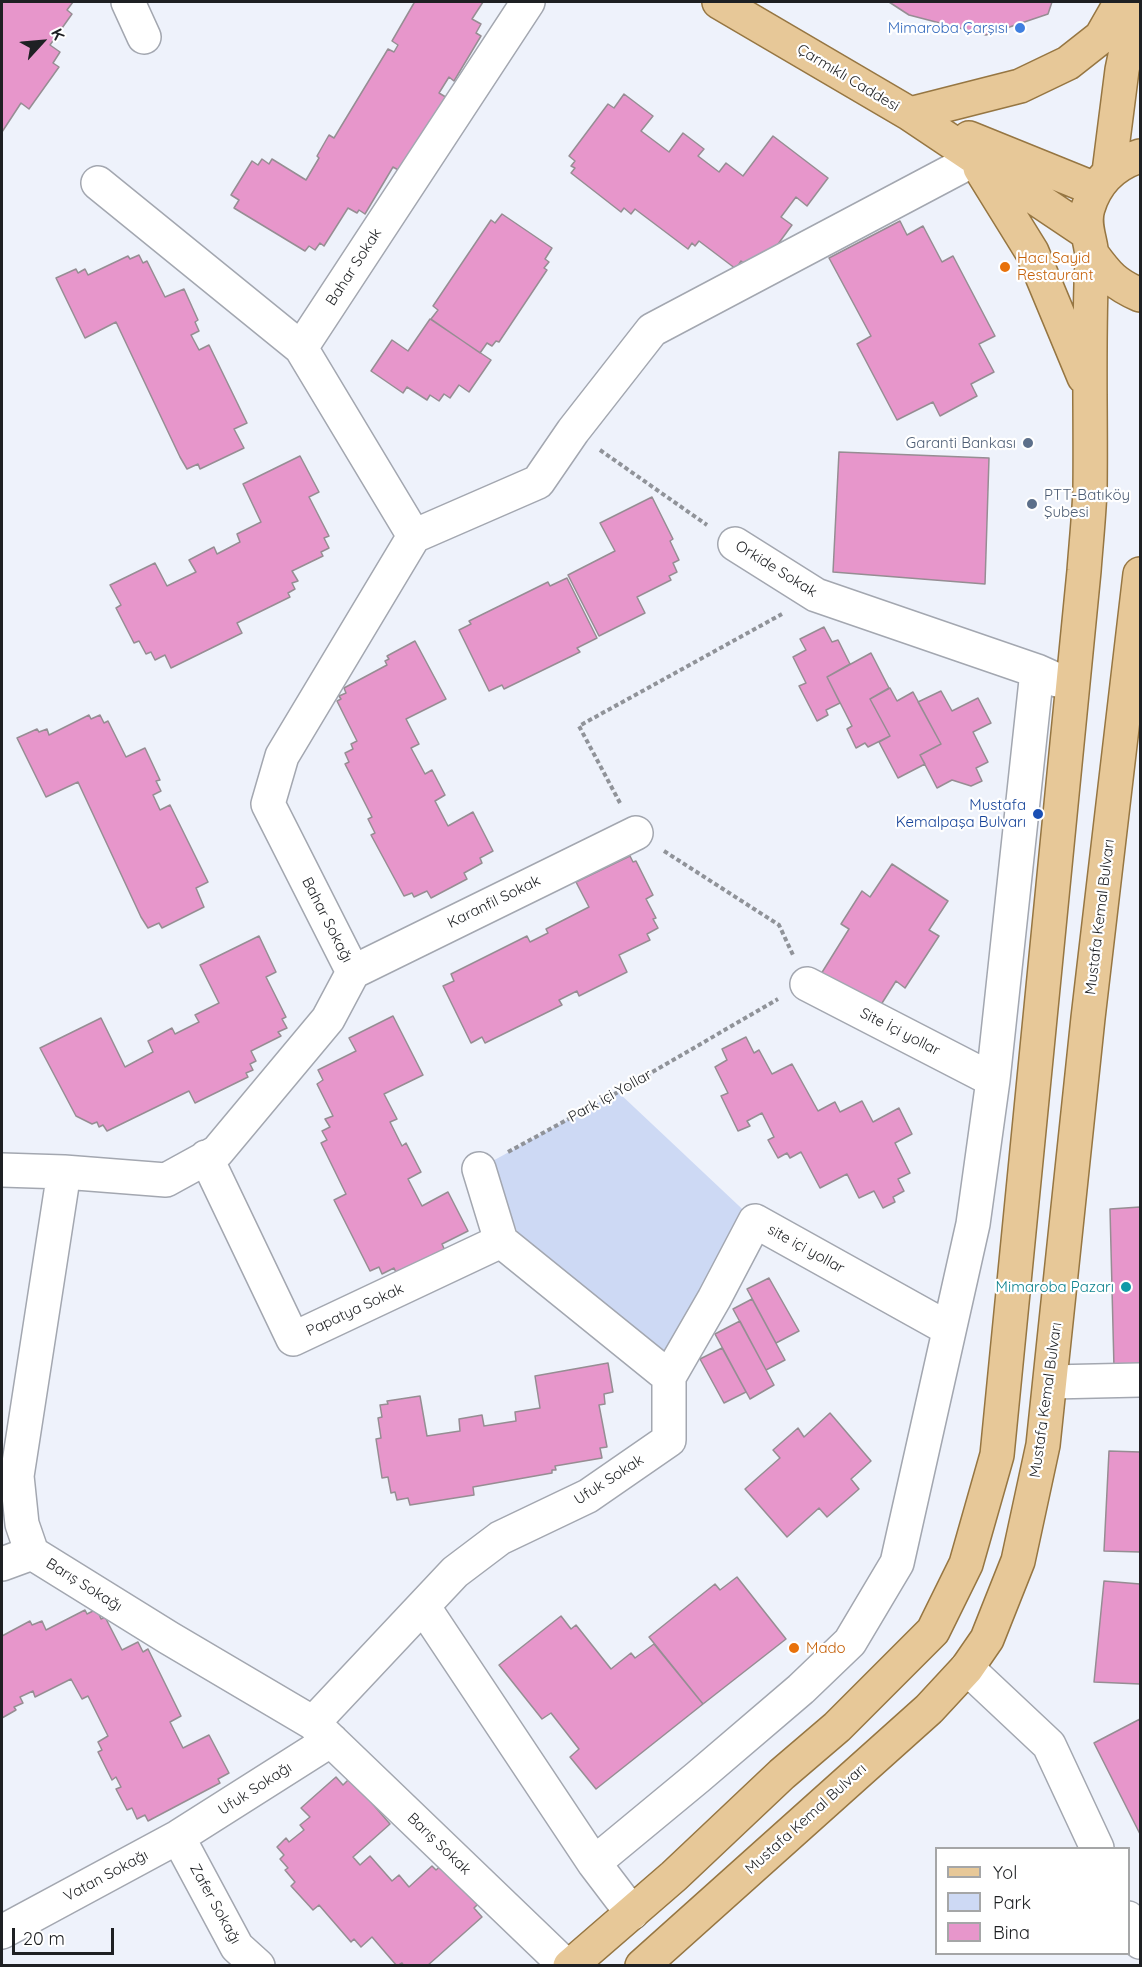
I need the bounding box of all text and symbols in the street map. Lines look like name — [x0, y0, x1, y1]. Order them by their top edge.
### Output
north arrow — [12, 12, 72, 72]
place label: Mimaroba Çarşısı — [888, 19, 1008, 37]
marker: Mimaroba Çarşısı — [1013, 21, 1027, 35]
text: K — [47, 25, 69, 43]
street label: Çarmıklı Caddesi — [794, 40, 902, 116]
street label: Bahar Sokak — [322, 225, 386, 309]
place label: Hacı Sayid Restaurant — [1017, 249, 1093, 284]
marker: Hacı Sayid Restaurant — [998, 260, 1012, 274]
place label: Garanti Bankası — [906, 434, 1016, 452]
marker: Garanti Bankası — [1021, 436, 1035, 450]
place label: PTT-Batıköy Şubesi — [1044, 486, 1130, 521]
marker: PTT-Batıköy Şubesi — [1025, 497, 1039, 511]
street label: Orkide Sokak — [732, 537, 820, 601]
place label: Mustafa Kemalpaşa Bulvarı — [896, 796, 1026, 831]
marker: Mustafa Kemalpaşa Bulvarı — [1031, 807, 1045, 821]
street label: Mustafa Kemal Bulvarı — [1082, 838, 1118, 996]
street label: Karanfil Sokak — [445, 872, 543, 932]
street label: Bahar Sokağı — [298, 874, 356, 966]
street label: Site İçi yollar — [857, 1004, 943, 1060]
street label: Park içi Yollar — [565, 1066, 655, 1126]
street label: site içi yollar — [764, 1220, 848, 1278]
place label: Mimaroba Pazarı — [996, 1278, 1114, 1296]
street label: Papatya Sokak — [303, 1280, 407, 1340]
marker: Mimaroba Pazarı — [1119, 1280, 1133, 1294]
street label: Mustafa Kemal Bulvarı — [1026, 1321, 1066, 1479]
street label: Ufuk Sokak — [571, 1451, 647, 1509]
street label: Barış Sokağı — [43, 1555, 125, 1615]
place label: Mado — [806, 1639, 846, 1657]
marker: Mado — [787, 1641, 801, 1655]
street label: Ufuk Sokağı — [215, 1759, 295, 1819]
street label: Mustafa Kemal Bulvarı — [742, 1760, 870, 1878]
street label: Barış Sokak — [403, 1809, 475, 1879]
street label: Vatan Sokağı — [61, 1846, 151, 1906]
legend — [935, 1847, 1130, 1955]
street label: Zafer Sokağı — [186, 1861, 244, 1947]
text: Yol — [993, 1861, 1017, 1884]
text: Park — [993, 1891, 1031, 1914]
scale bar — [15, 1916, 117, 1954]
text: Bina — [993, 1921, 1030, 1944]
text: 20 m — [23, 1927, 65, 1950]

